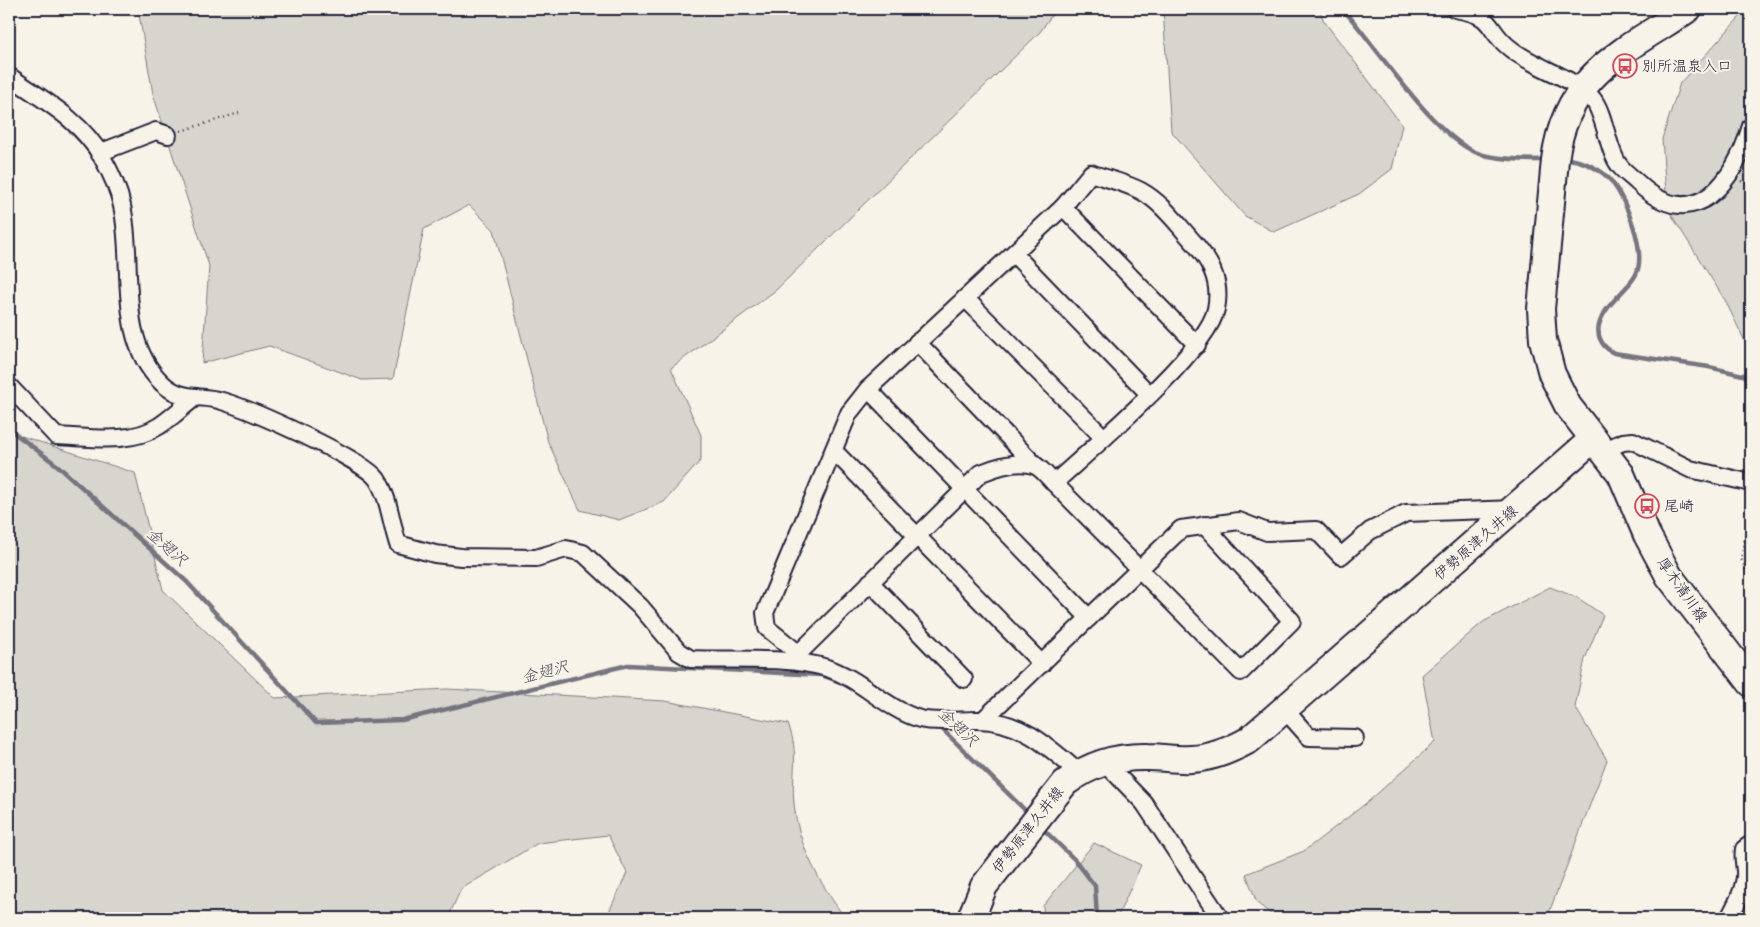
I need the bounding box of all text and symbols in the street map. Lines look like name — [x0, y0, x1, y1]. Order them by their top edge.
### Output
bus stop icon: 別所温泉入口 — [1612, 53, 1638, 79]
place label: 別所温泉入口 — [1642, 56, 1732, 77]
bus stop icon: 尾崎 — [1634, 493, 1660, 519]
place label: 尾崎 — [1664, 496, 1694, 517]
street label: 伊勢原津久井線 — [1429, 501, 1523, 585]
water label: 金翅沢 — [142, 523, 193, 572]
street label: 厚木清川線 — [1652, 553, 1712, 627]
water label: 金翅沢 — [519, 655, 572, 688]
water label: 金翅沢 — [933, 702, 984, 752]
street label: 伊勢原津久井線 — [987, 782, 1069, 878]

